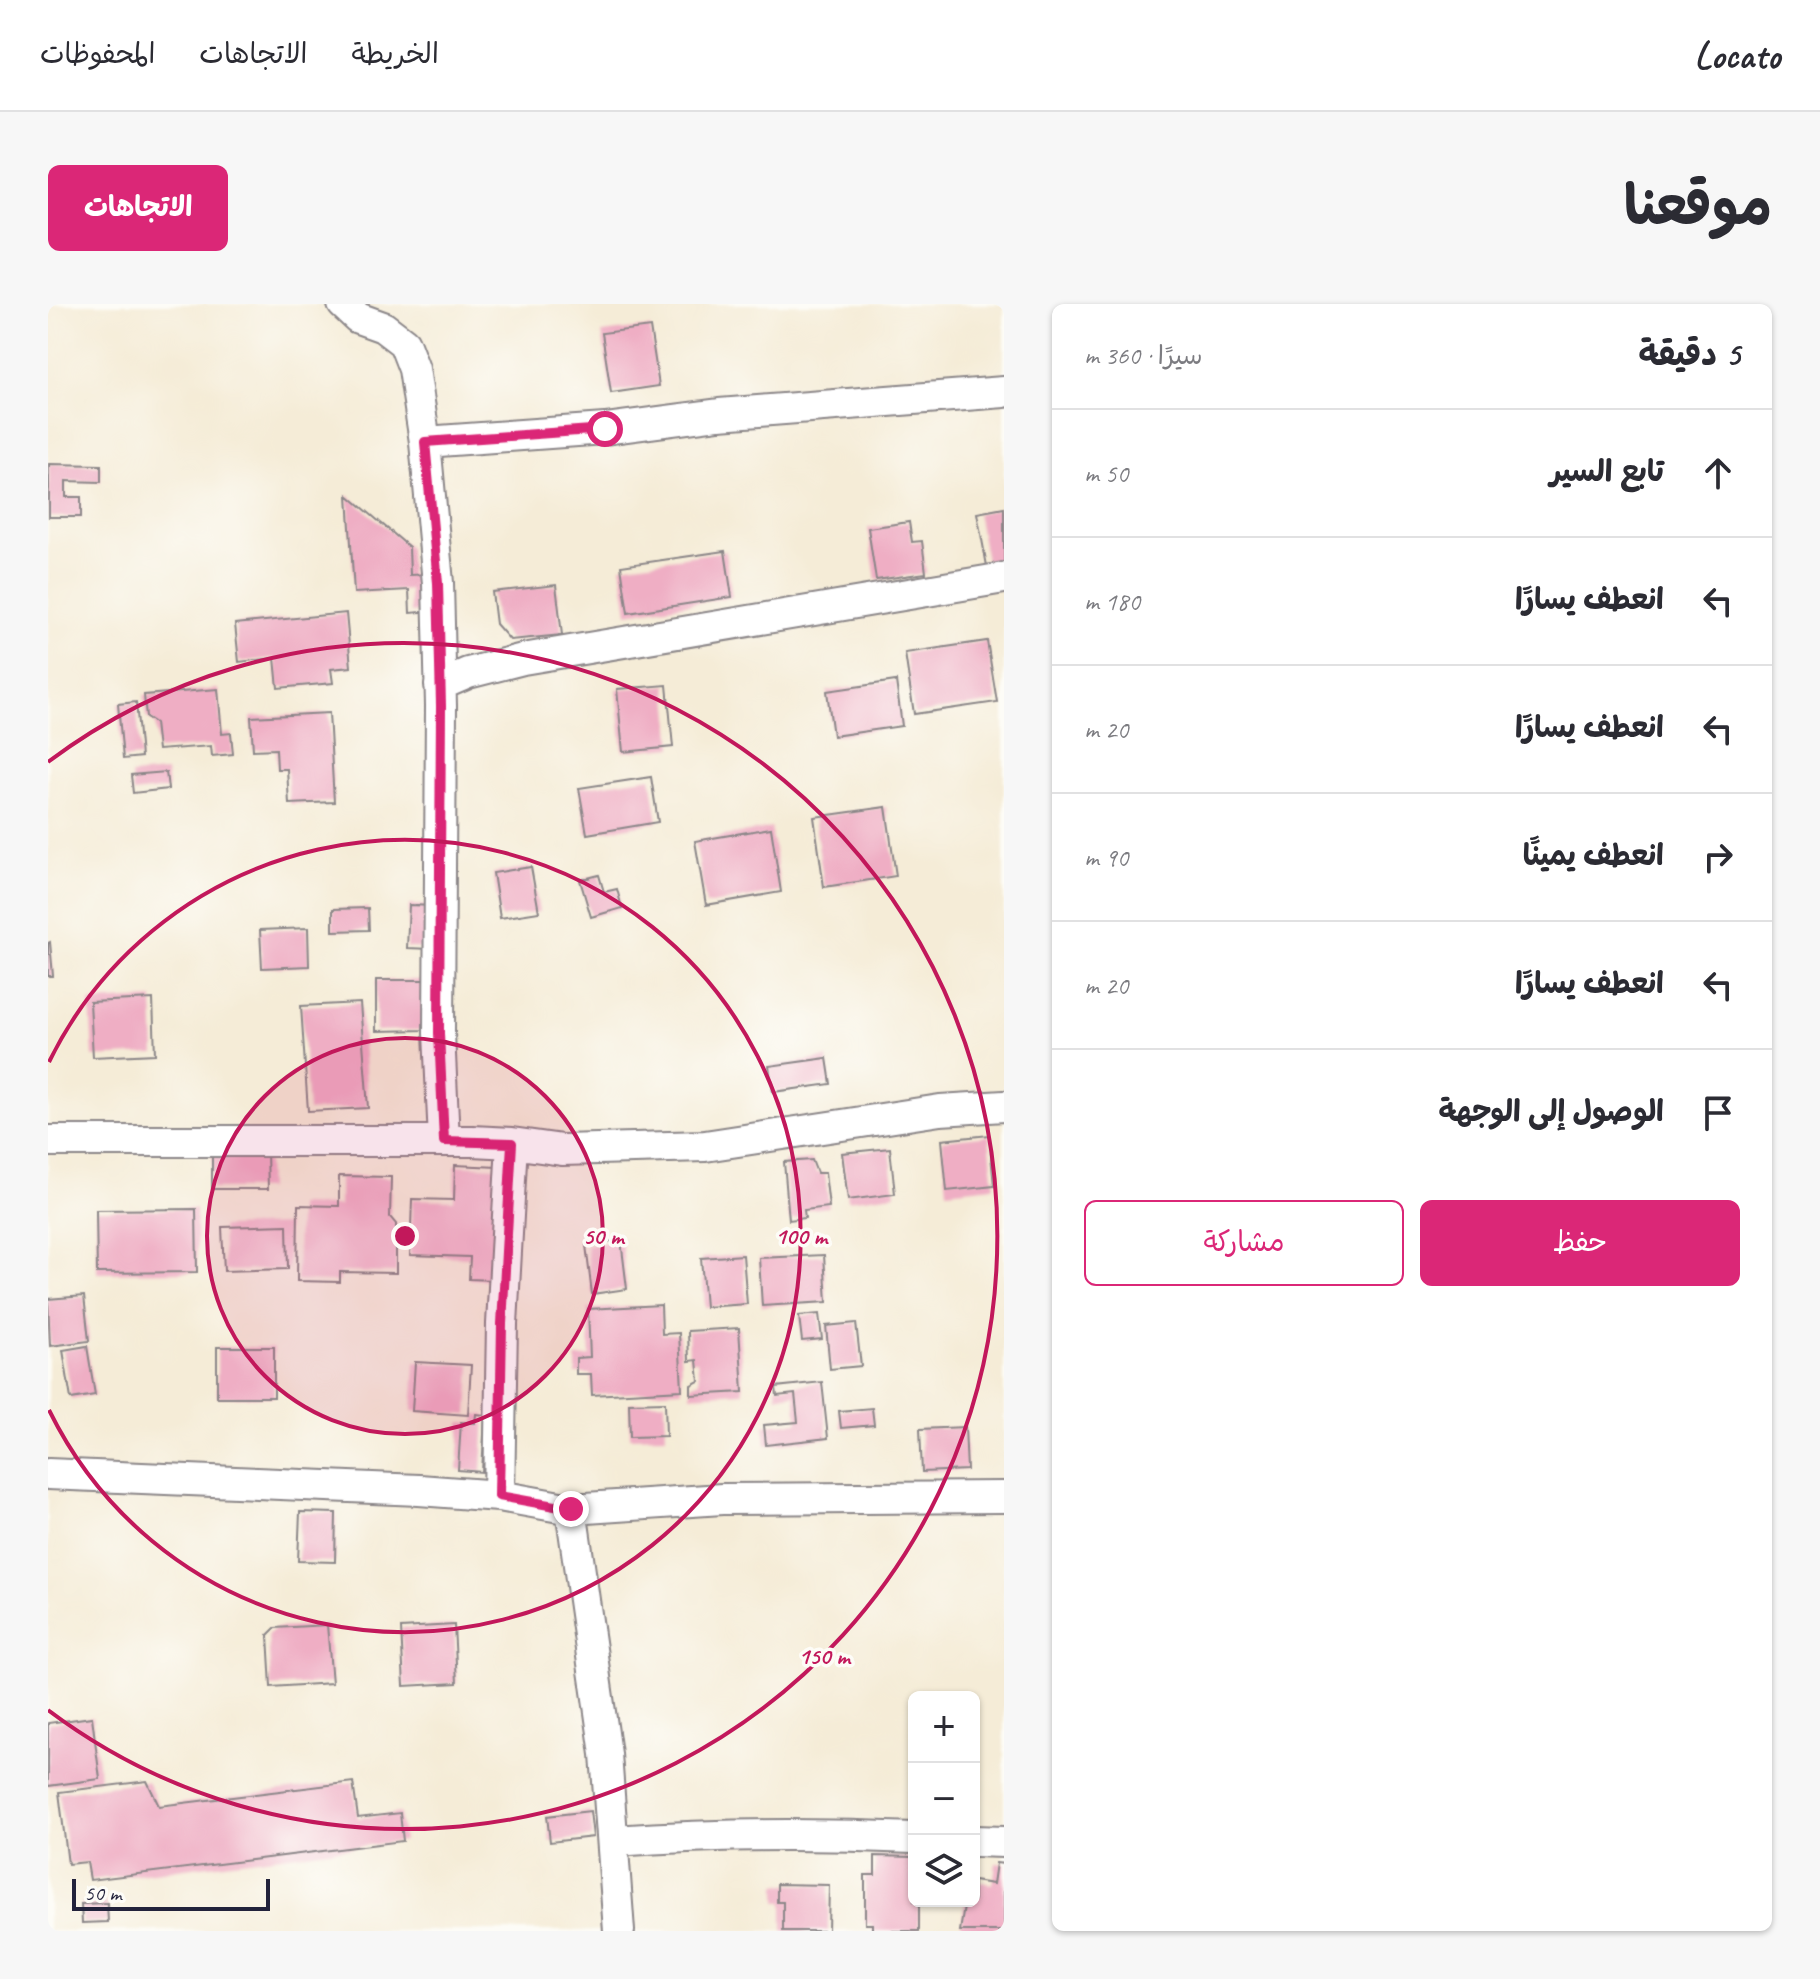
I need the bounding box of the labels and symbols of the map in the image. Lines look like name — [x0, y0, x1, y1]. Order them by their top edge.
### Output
route start — [587, 411, 623, 447]
text: 50 m — [583, 1221, 626, 1251]
text: 100 m — [775, 1221, 829, 1251]
centre of rings — [391, 1222, 419, 1250]
route end — [553, 1491, 589, 1527]
text: 150 m — [798, 1641, 852, 1671]
scale bar — [72, 1875, 270, 1911]

